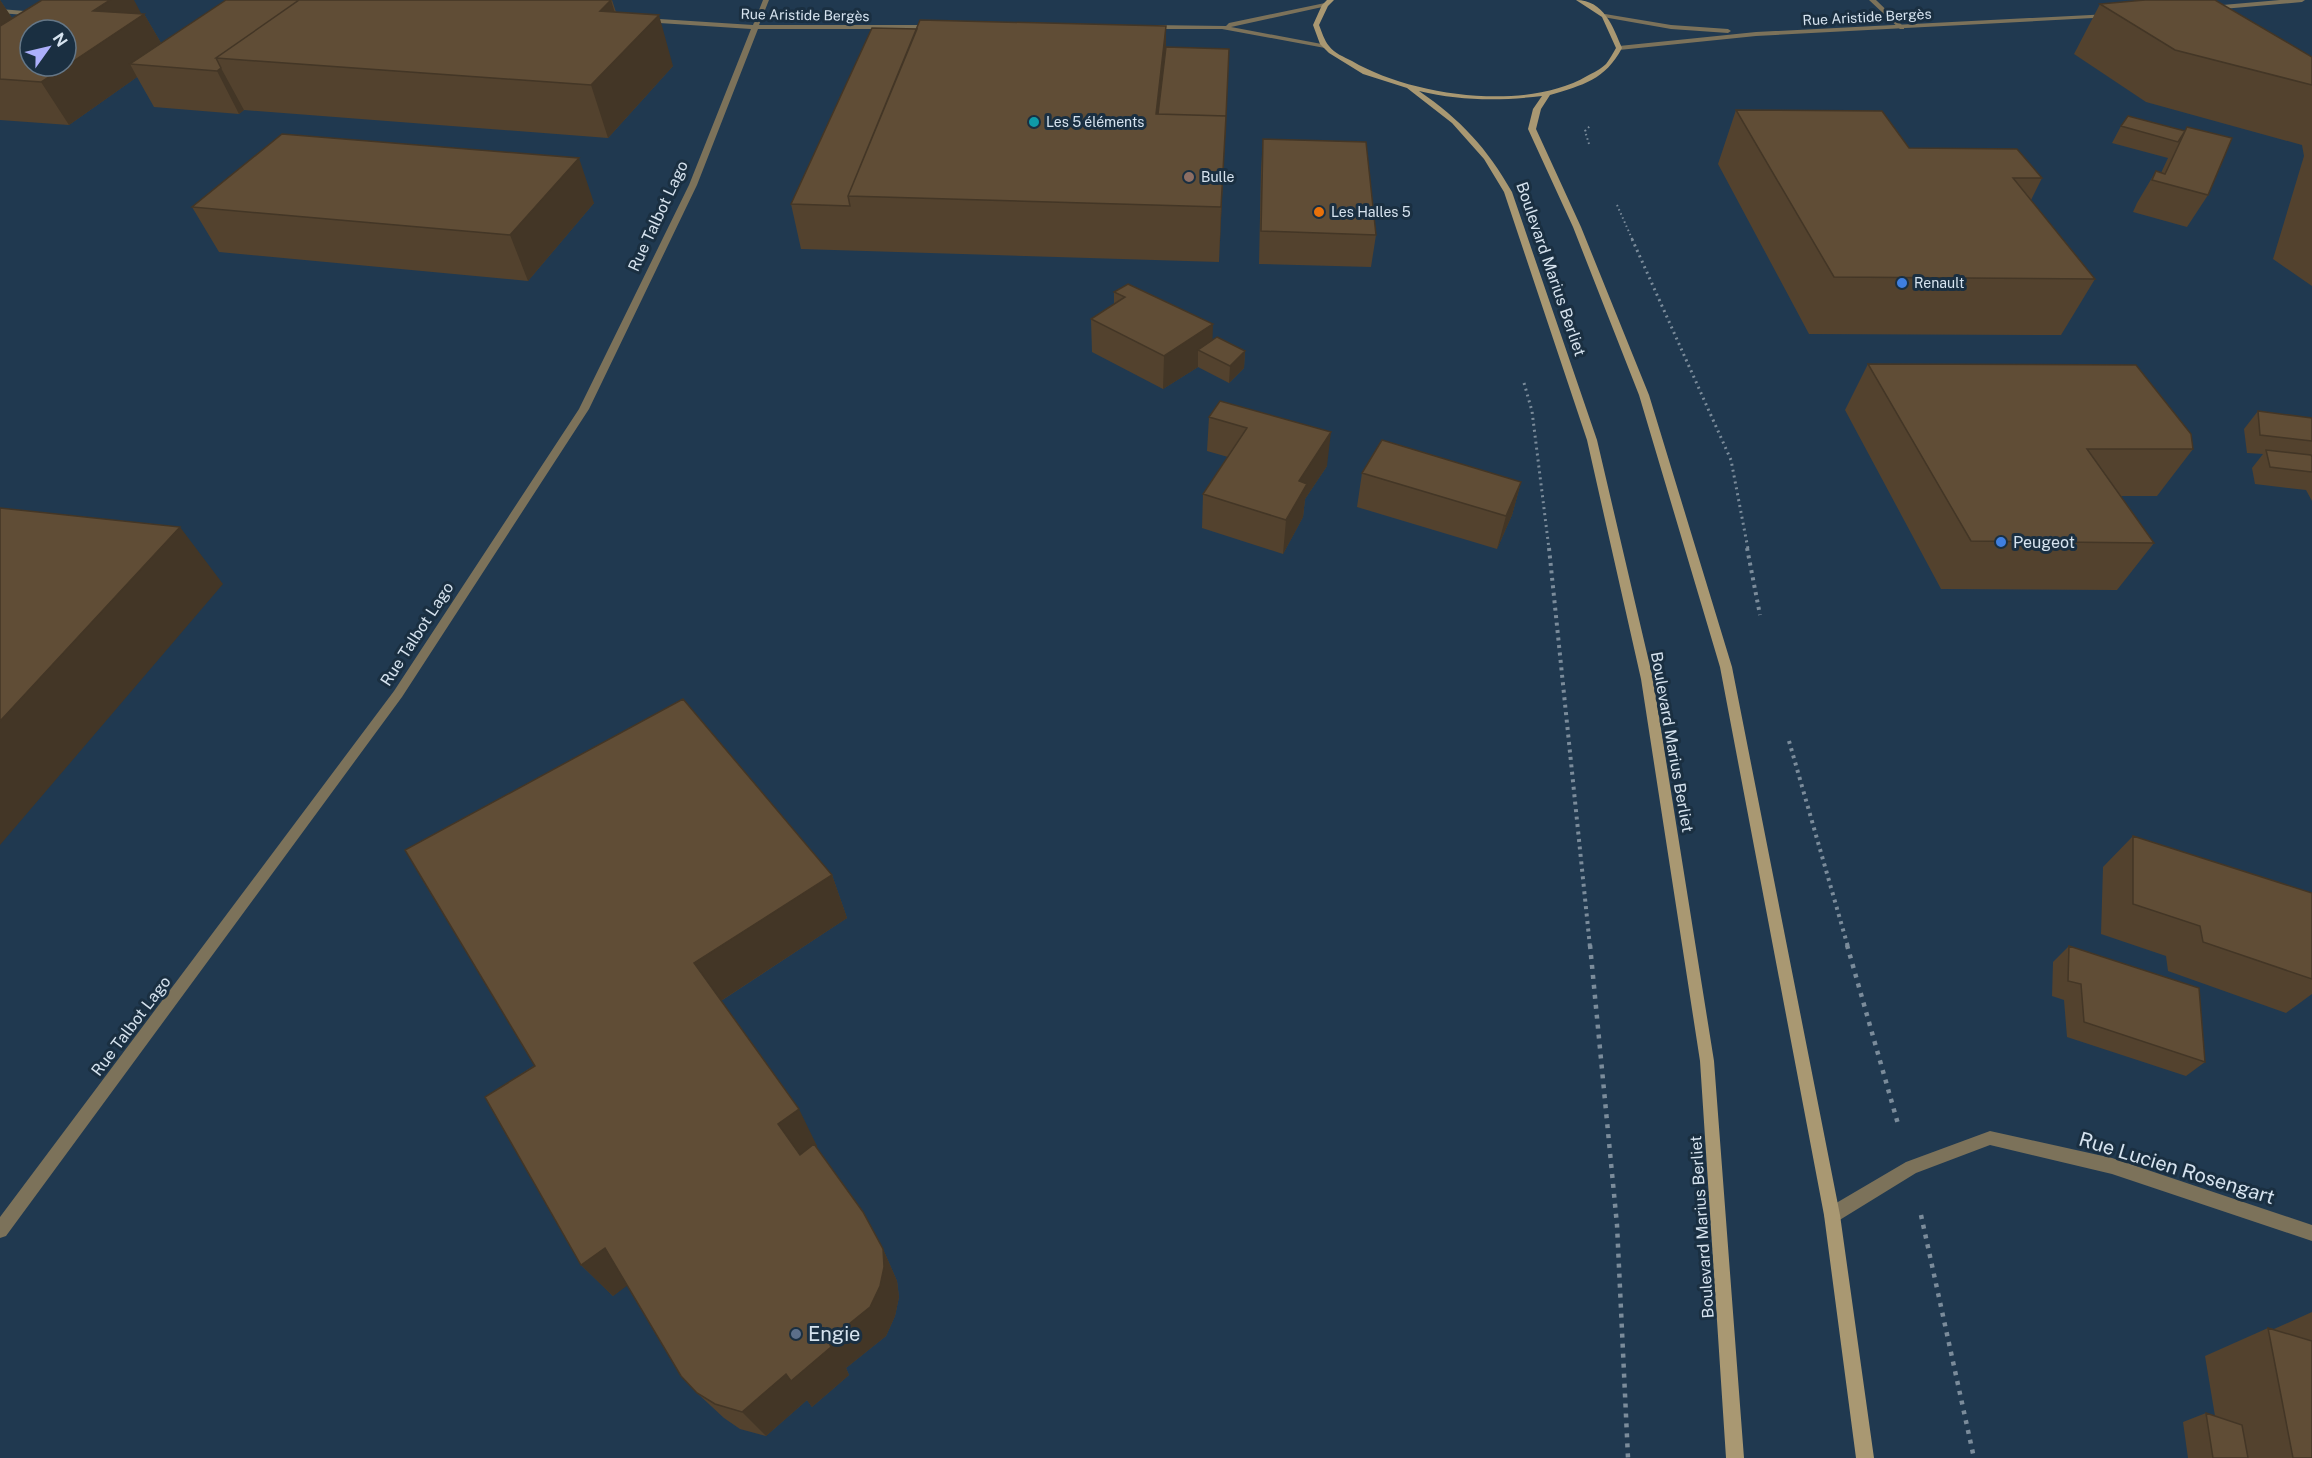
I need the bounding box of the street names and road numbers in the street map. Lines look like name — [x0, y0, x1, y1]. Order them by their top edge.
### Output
street label: Rue Aristide Bergès — [740, 6, 870, 24]
street label: Rue Aristide Bergès — [1802, 6, 1932, 28]
street label: Rue Talbot Lago — [624, 158, 692, 274]
street label: Boulevard Marius Berliet — [1512, 179, 1590, 359]
street label: Rue Talbot Lago — [376, 579, 458, 689]
street label: Boulevard Marius Berliet — [1647, 650, 1697, 834]
street label: Rue Talbot Lago — [87, 972, 175, 1080]
street label: Rue Lucien Rosengart — [2076, 1127, 2278, 1209]
street label: Boulevard Marius Berliet — [1686, 1135, 1718, 1319]

